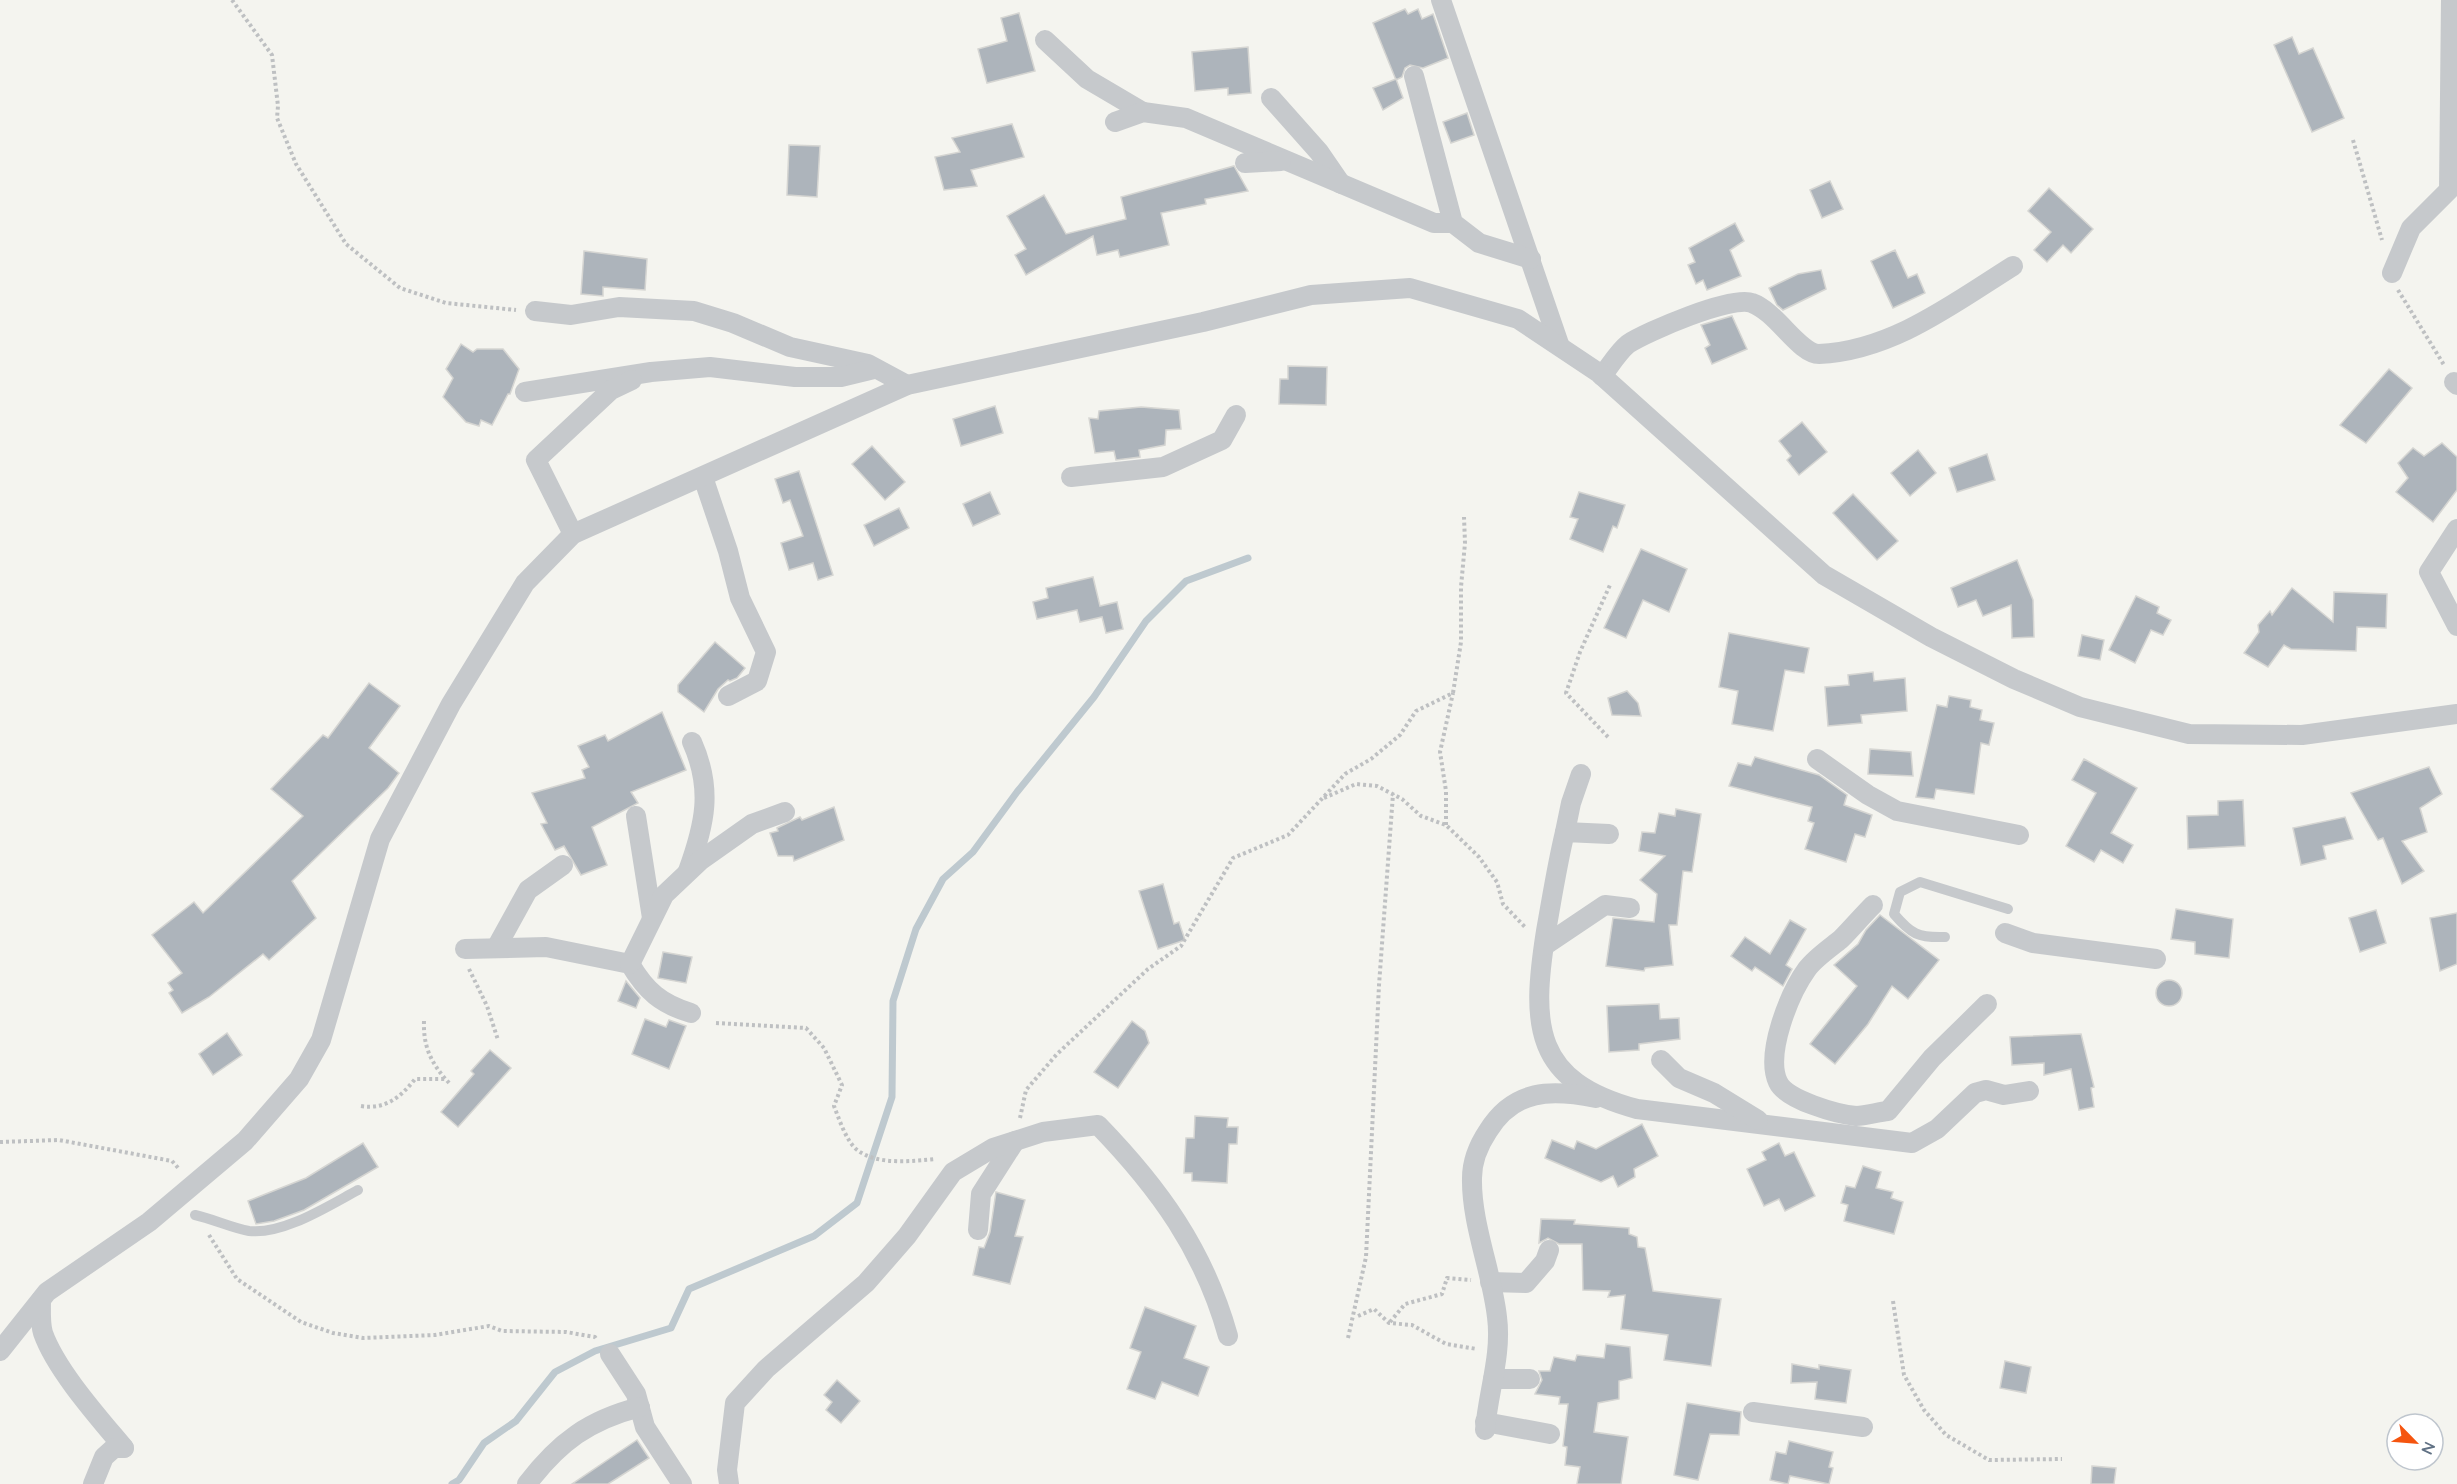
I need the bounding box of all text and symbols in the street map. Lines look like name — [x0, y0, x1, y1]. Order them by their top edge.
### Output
north arrow — [2385, 1412, 2445, 1472]
text: N — [2417, 1439, 2440, 1458]

